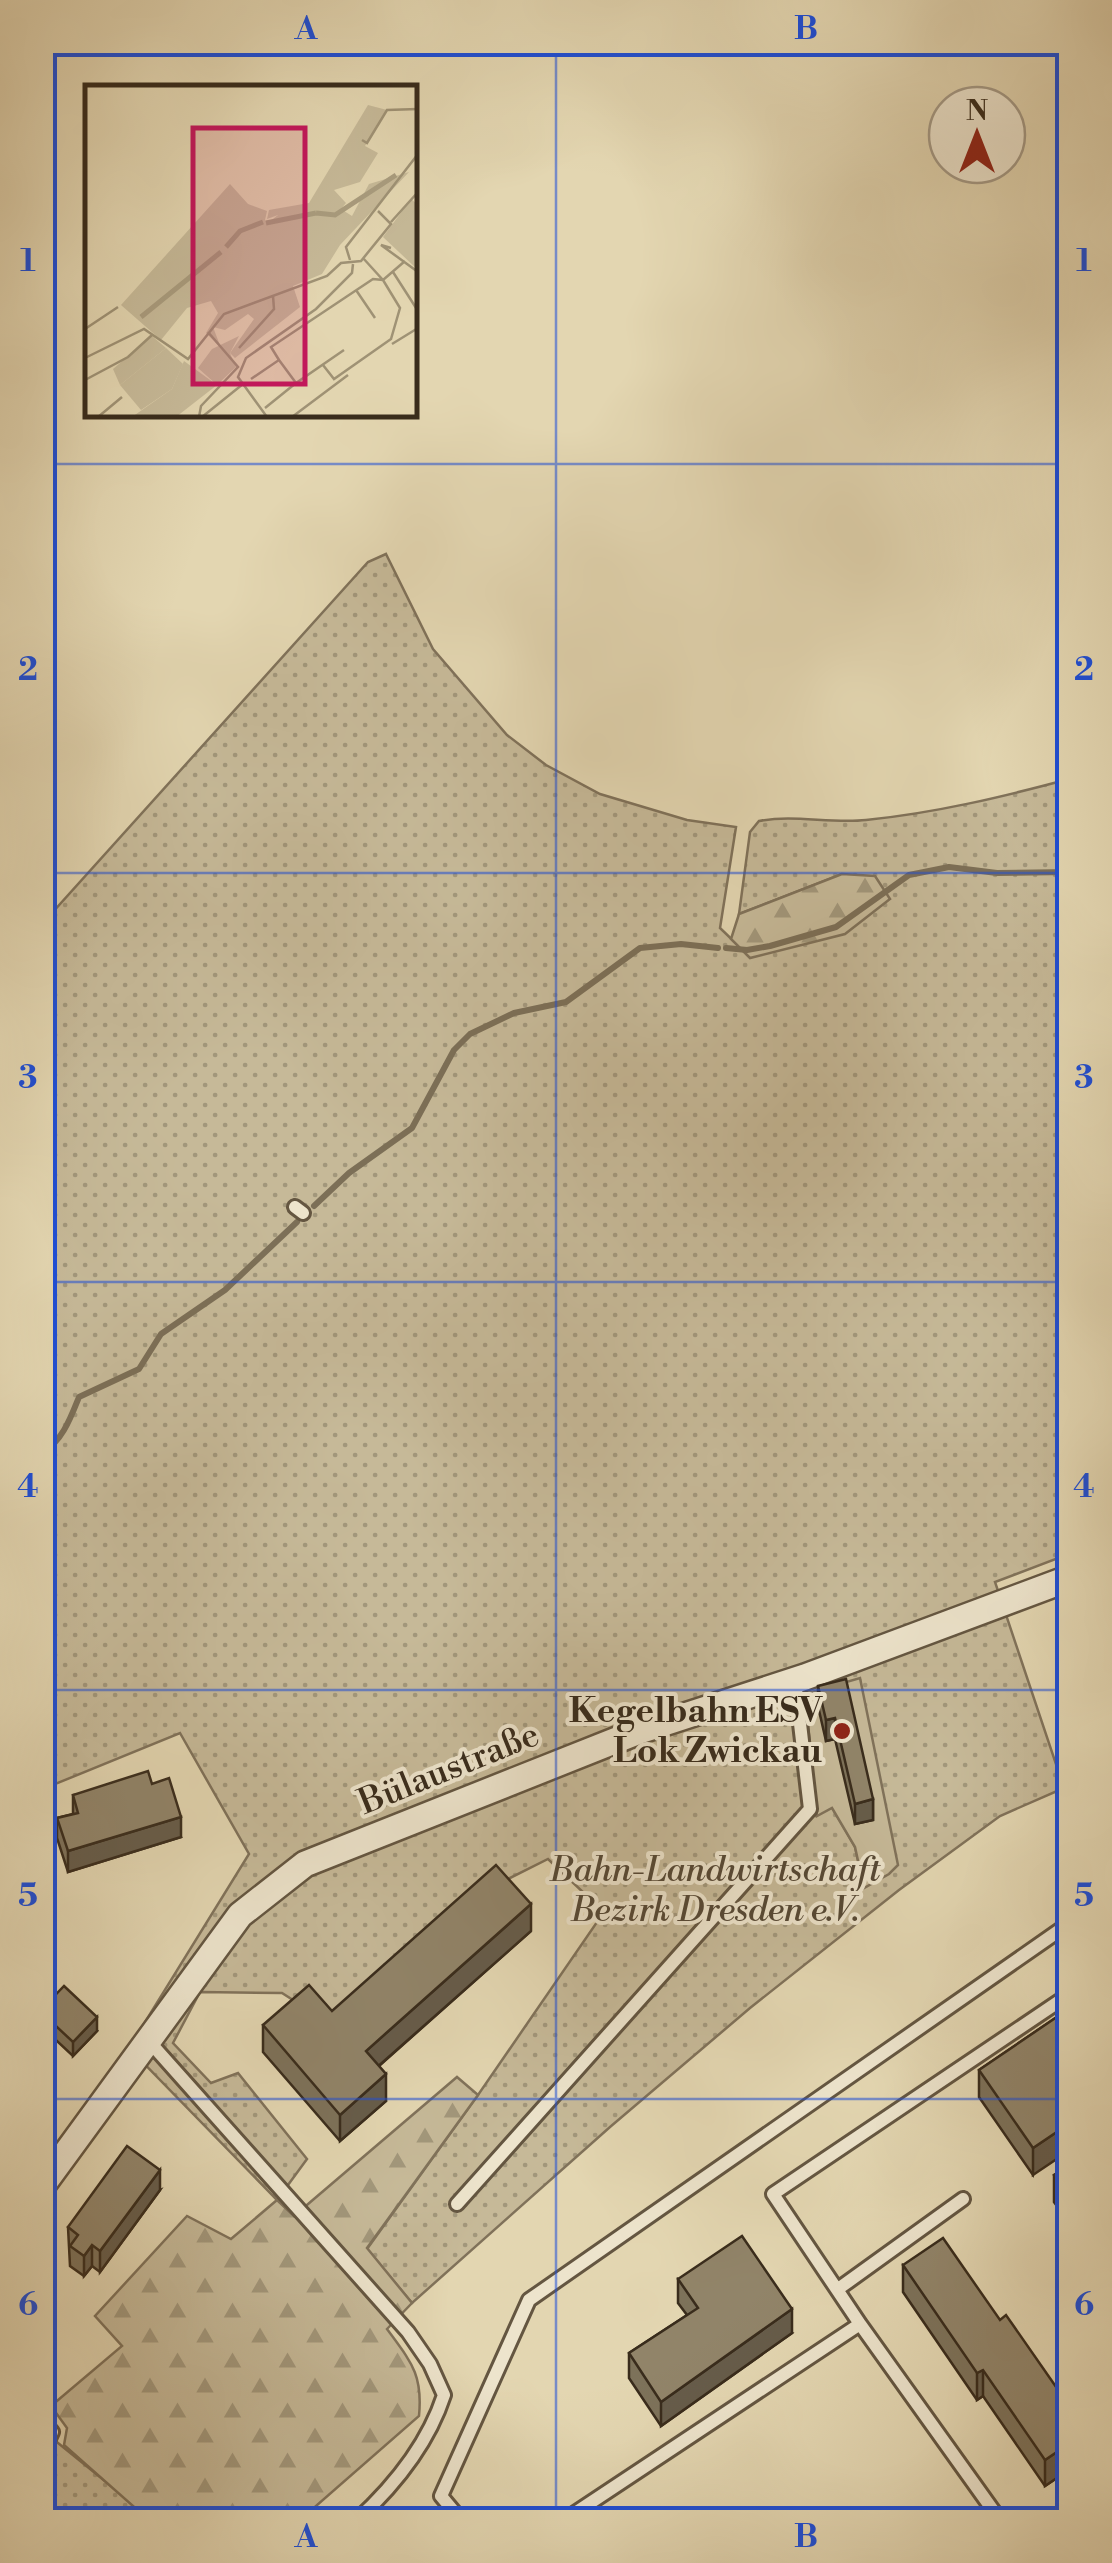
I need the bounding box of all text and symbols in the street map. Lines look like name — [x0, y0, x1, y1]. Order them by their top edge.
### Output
text: A — [294, 9, 319, 49]
text: B — [794, 9, 818, 49]
inset map — [85, 85, 418, 418]
north arrow — [927, 85, 1027, 185]
text: N — [966, 94, 988, 129]
text: 1 — [20, 241, 36, 281]
text: 1 — [1076, 241, 1092, 281]
text: 2 — [18, 650, 38, 690]
text: 2 — [1074, 650, 1094, 690]
text: 3 — [18, 1058, 38, 1098]
text: 3 — [1074, 1058, 1094, 1098]
text: 4 — [17, 1467, 39, 1507]
text: 4 — [1073, 1467, 1095, 1507]
place label: Kegelbahn ESV Lok Zwickau — [569, 1690, 824, 1773]
street label: Bülaustraße — [352, 1713, 545, 1825]
marker: Kegelbahn ESV Lok Zwickau — [831, 1720, 853, 1742]
park label: Bahn-Landwirtschaft Bezirk Dresden e.V. — [549, 1849, 881, 1932]
text: 5 — [18, 1876, 38, 1916]
text: 5 — [1074, 1876, 1094, 1916]
text: 6 — [18, 2285, 38, 2325]
text: 6 — [1074, 2285, 1094, 2325]
text: A — [294, 2517, 319, 2557]
text: B — [794, 2517, 818, 2557]

